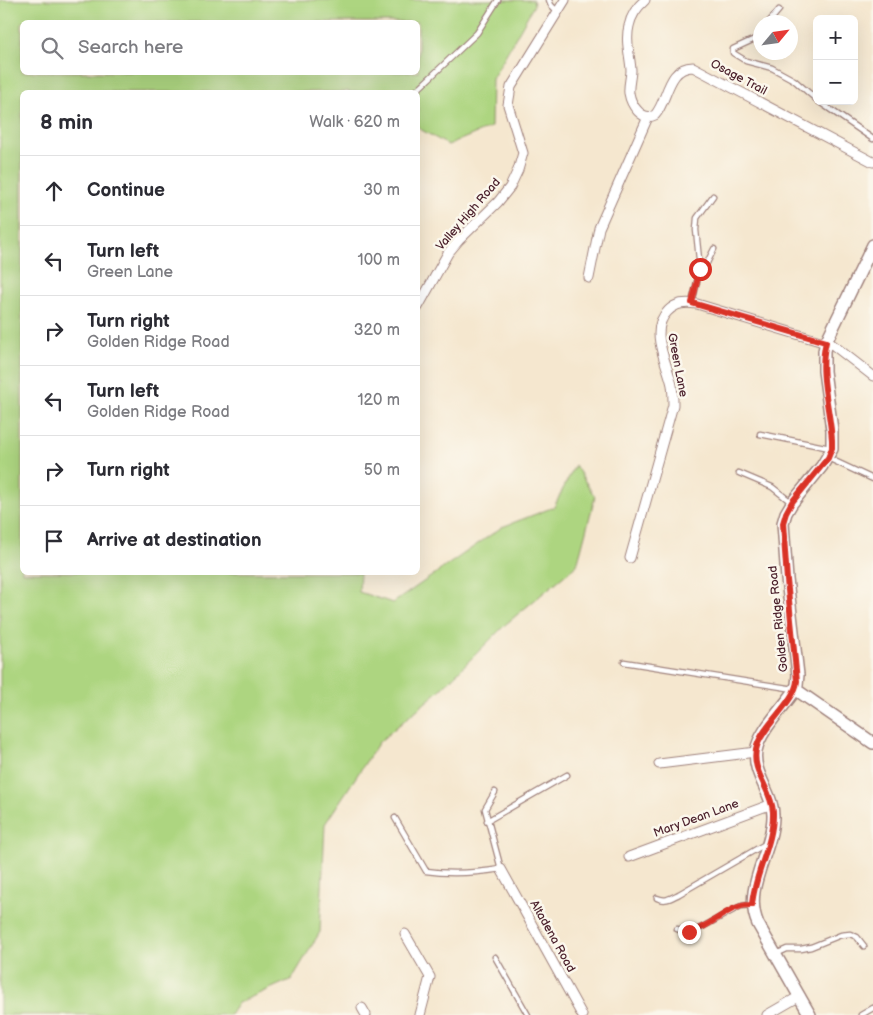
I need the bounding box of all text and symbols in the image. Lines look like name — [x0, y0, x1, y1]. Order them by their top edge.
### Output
north arrow — [753, 15, 798, 60]
map controls — [813, 15, 858, 105]
button: + — [813, 15, 858, 60]
search box — [20, 20, 420, 75]
icon: search — [38, 34, 66, 62]
text: Search here — [78, 36, 183, 59]
street label: Osage Trail — [708, 56, 770, 99]
button: − — [813, 60, 858, 105]
text: 8 min — [40, 110, 93, 135]
text: Walk · 620 m — [309, 113, 400, 132]
street label: Valley High Road — [433, 175, 504, 254]
icon: ahead — [40, 177, 68, 205]
text: Continue — [87, 179, 165, 202]
text: 30 m — [363, 181, 400, 200]
text: Turn left — [87, 240, 159, 263]
icon: left — [40, 247, 68, 275]
text: 100 m — [357, 251, 400, 270]
route start — [689, 258, 712, 281]
text: Green Lane — [87, 263, 173, 282]
text: Turn right — [87, 310, 170, 333]
icon: right — [40, 317, 68, 345]
text: 320 m — [354, 321, 400, 340]
street label: Green Lane — [664, 332, 691, 398]
text: Golden Ridge Road — [87, 333, 230, 352]
text: Turn left — [87, 380, 159, 403]
icon: left — [40, 387, 68, 415]
text: 120 m — [357, 391, 400, 410]
text: Golden Ridge Road — [87, 403, 230, 422]
icon: right — [40, 457, 68, 485]
text: Turn right — [87, 459, 170, 482]
text: 50 m — [364, 461, 400, 480]
icon: arrive — [40, 527, 68, 555]
text: Arrive at destination — [87, 529, 262, 552]
street label: Golden Ridge Road — [765, 565, 792, 673]
street label: Mary Dean Lane — [651, 796, 741, 841]
street label: Altadena Road — [527, 898, 579, 975]
route end — [678, 921, 701, 944]

